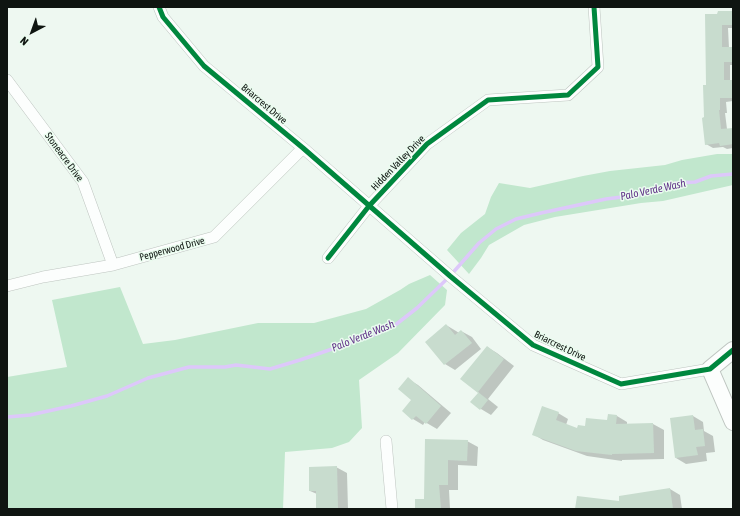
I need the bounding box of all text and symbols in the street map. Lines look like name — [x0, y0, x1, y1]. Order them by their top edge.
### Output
north arrow — [12, 12, 52, 52]
text: N — [18, 34, 31, 48]
street label: Briarcrest Drive — [239, 81, 289, 127]
street label: Stoneacre Drive — [42, 130, 86, 184]
street label: Hidden Valley Drive — [369, 133, 427, 193]
water label: Palo Verde Wash — [619, 177, 687, 203]
street label: Pepperwood Drive — [138, 235, 206, 263]
water label: Palo Verde Wash — [330, 317, 396, 355]
street label: Briarcrest Drive — [532, 328, 588, 364]

